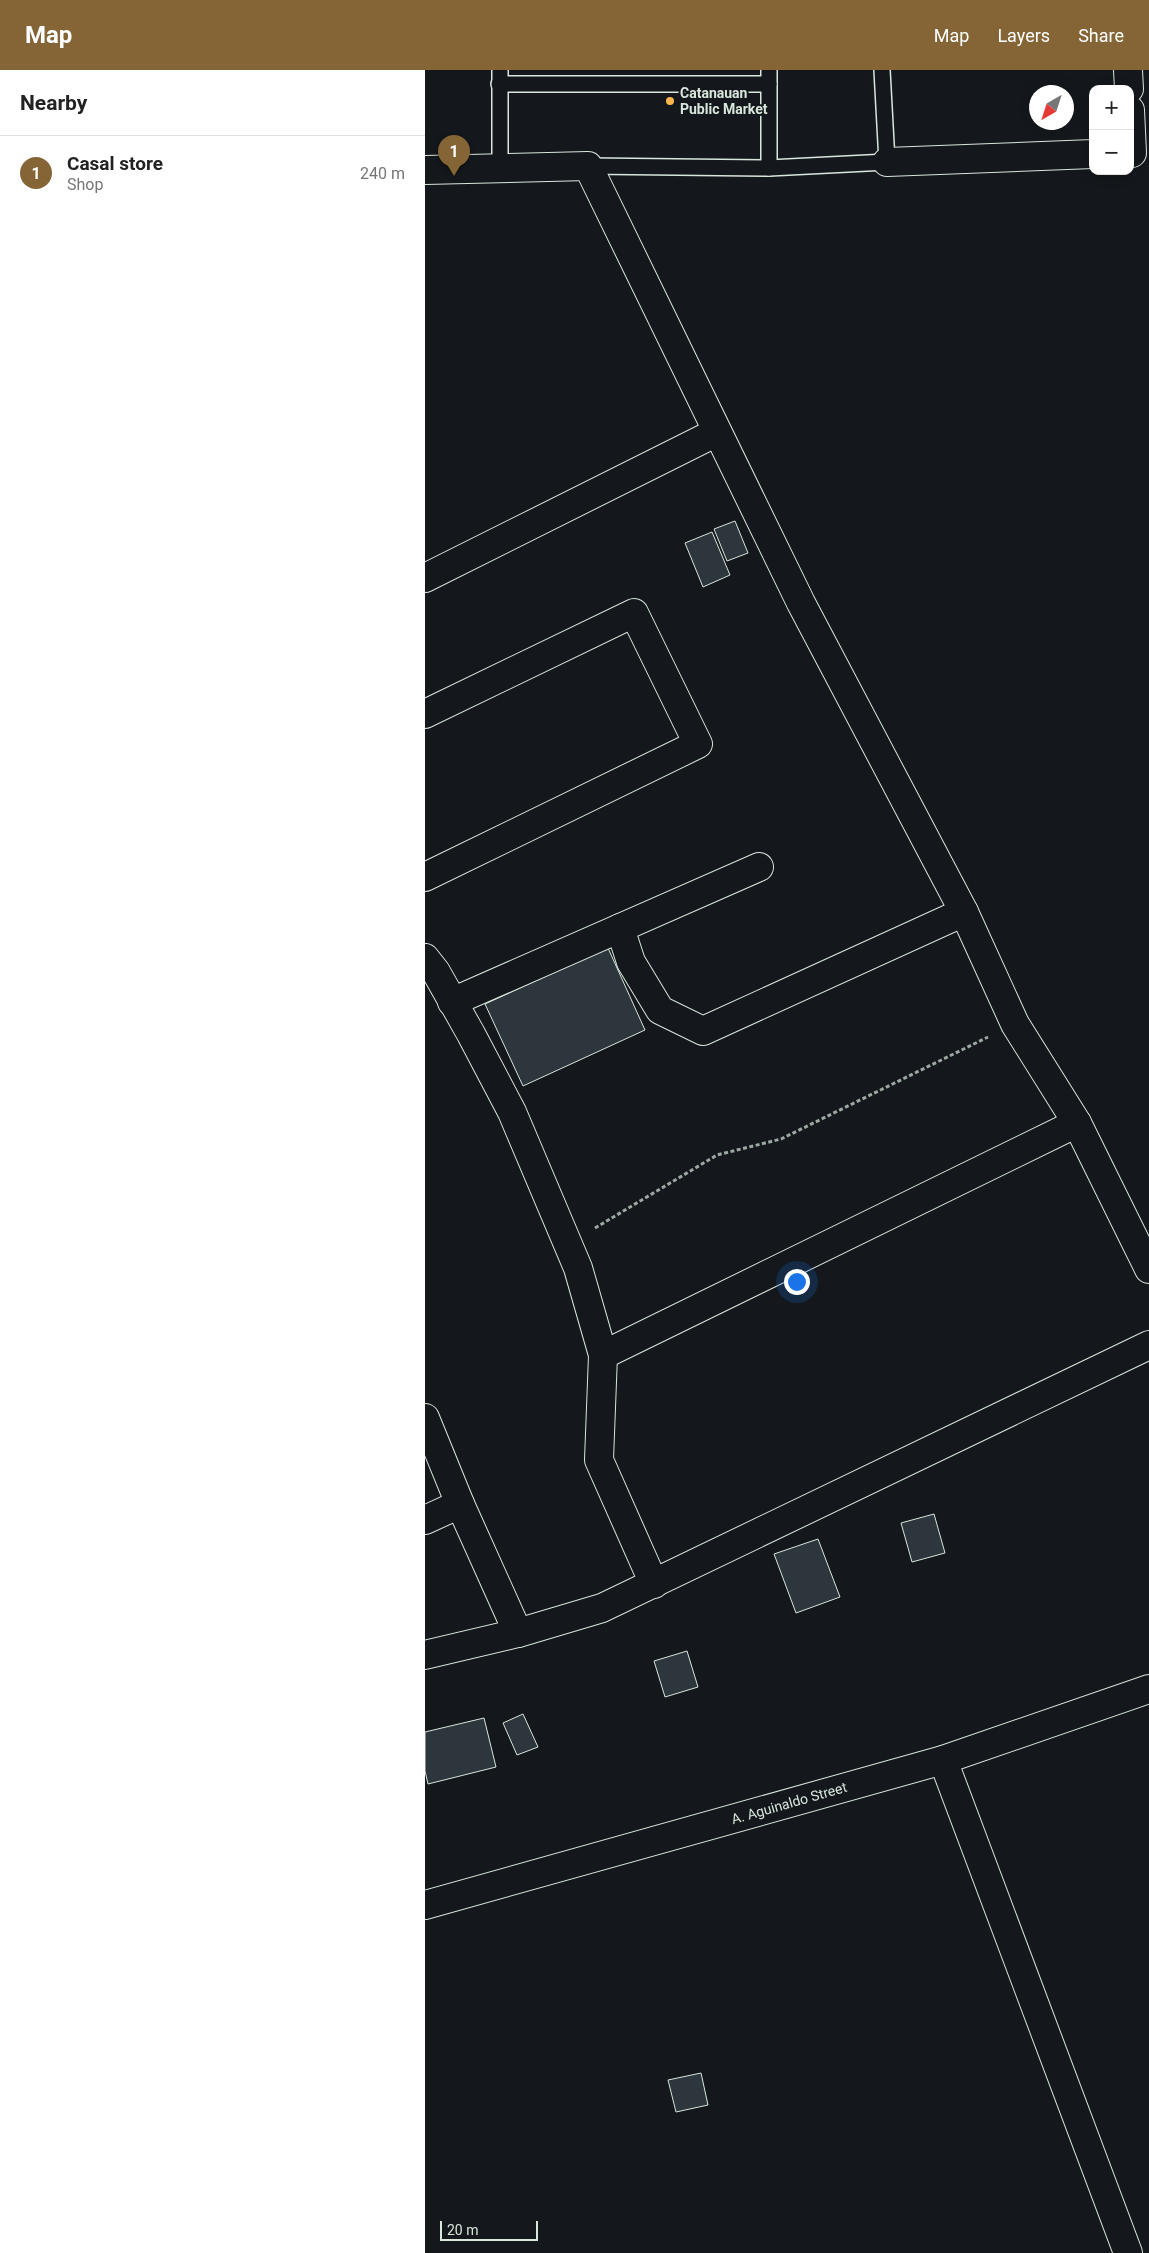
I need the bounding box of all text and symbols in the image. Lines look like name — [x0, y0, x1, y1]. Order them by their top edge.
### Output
text: Map — [25, 21, 72, 49]
text: Map — [934, 25, 969, 46]
text: Layers — [997, 25, 1050, 46]
text: Share — [1078, 25, 1124, 46]
place label: Catanauan Public Market — [680, 85, 768, 117]
north arrow — [1029, 85, 1074, 130]
map controls — [1089, 85, 1134, 175]
button: + — [1089, 85, 1134, 130]
text: Nearby — [20, 91, 87, 115]
marker: Catanauan Public Market — [664, 95, 676, 107]
button: − — [1089, 130, 1134, 175]
pin: 1 — [438, 135, 470, 176]
text: Casal store — [67, 152, 163, 175]
text: 1 — [31, 164, 41, 183]
text: 240 m — [360, 164, 405, 183]
text: Shop — [67, 175, 103, 194]
your location — [784, 1269, 810, 1295]
street label: A. Aguinaldo Street — [729, 1779, 849, 1827]
scale bar — [440, 2218, 537, 2241]
text: 20 m — [447, 2222, 479, 2238]

